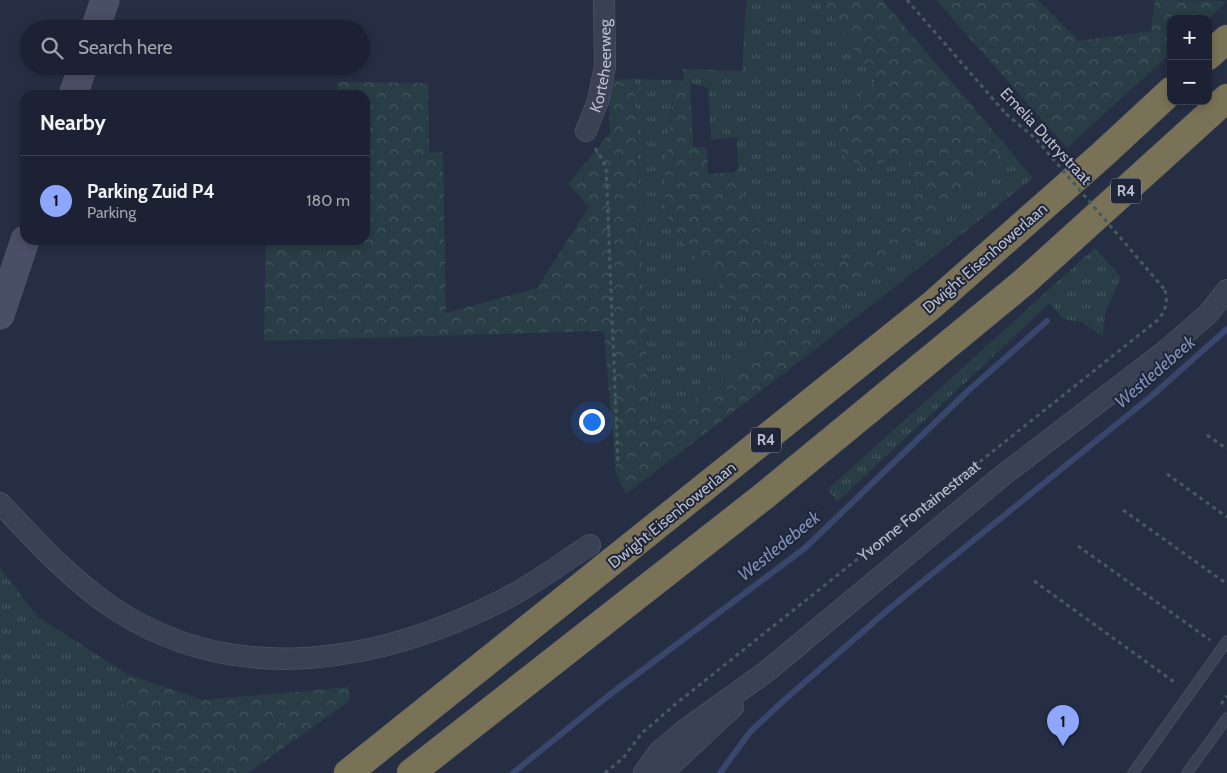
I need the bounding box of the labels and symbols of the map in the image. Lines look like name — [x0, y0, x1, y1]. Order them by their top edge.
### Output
street label: Korteheerweg — [585, 18, 615, 115]
street label: Emelia Dutrystraat — [996, 84, 1096, 189]
road number: R4 — [1111, 178, 1141, 204]
street label: Dwight Eisenhowerlaan — [919, 199, 1051, 317]
water label: Westledebeek — [1110, 330, 1201, 413]
your location — [579, 409, 605, 435]
road number: R4 — [751, 428, 781, 452]
street label: Yvonne Fontainestraat — [853, 455, 984, 566]
street label: Dwight Eisenhowerlaan — [604, 458, 740, 572]
water label: Westledebeek — [733, 505, 826, 586]
pin: 1 — [1047, 705, 1079, 746]

